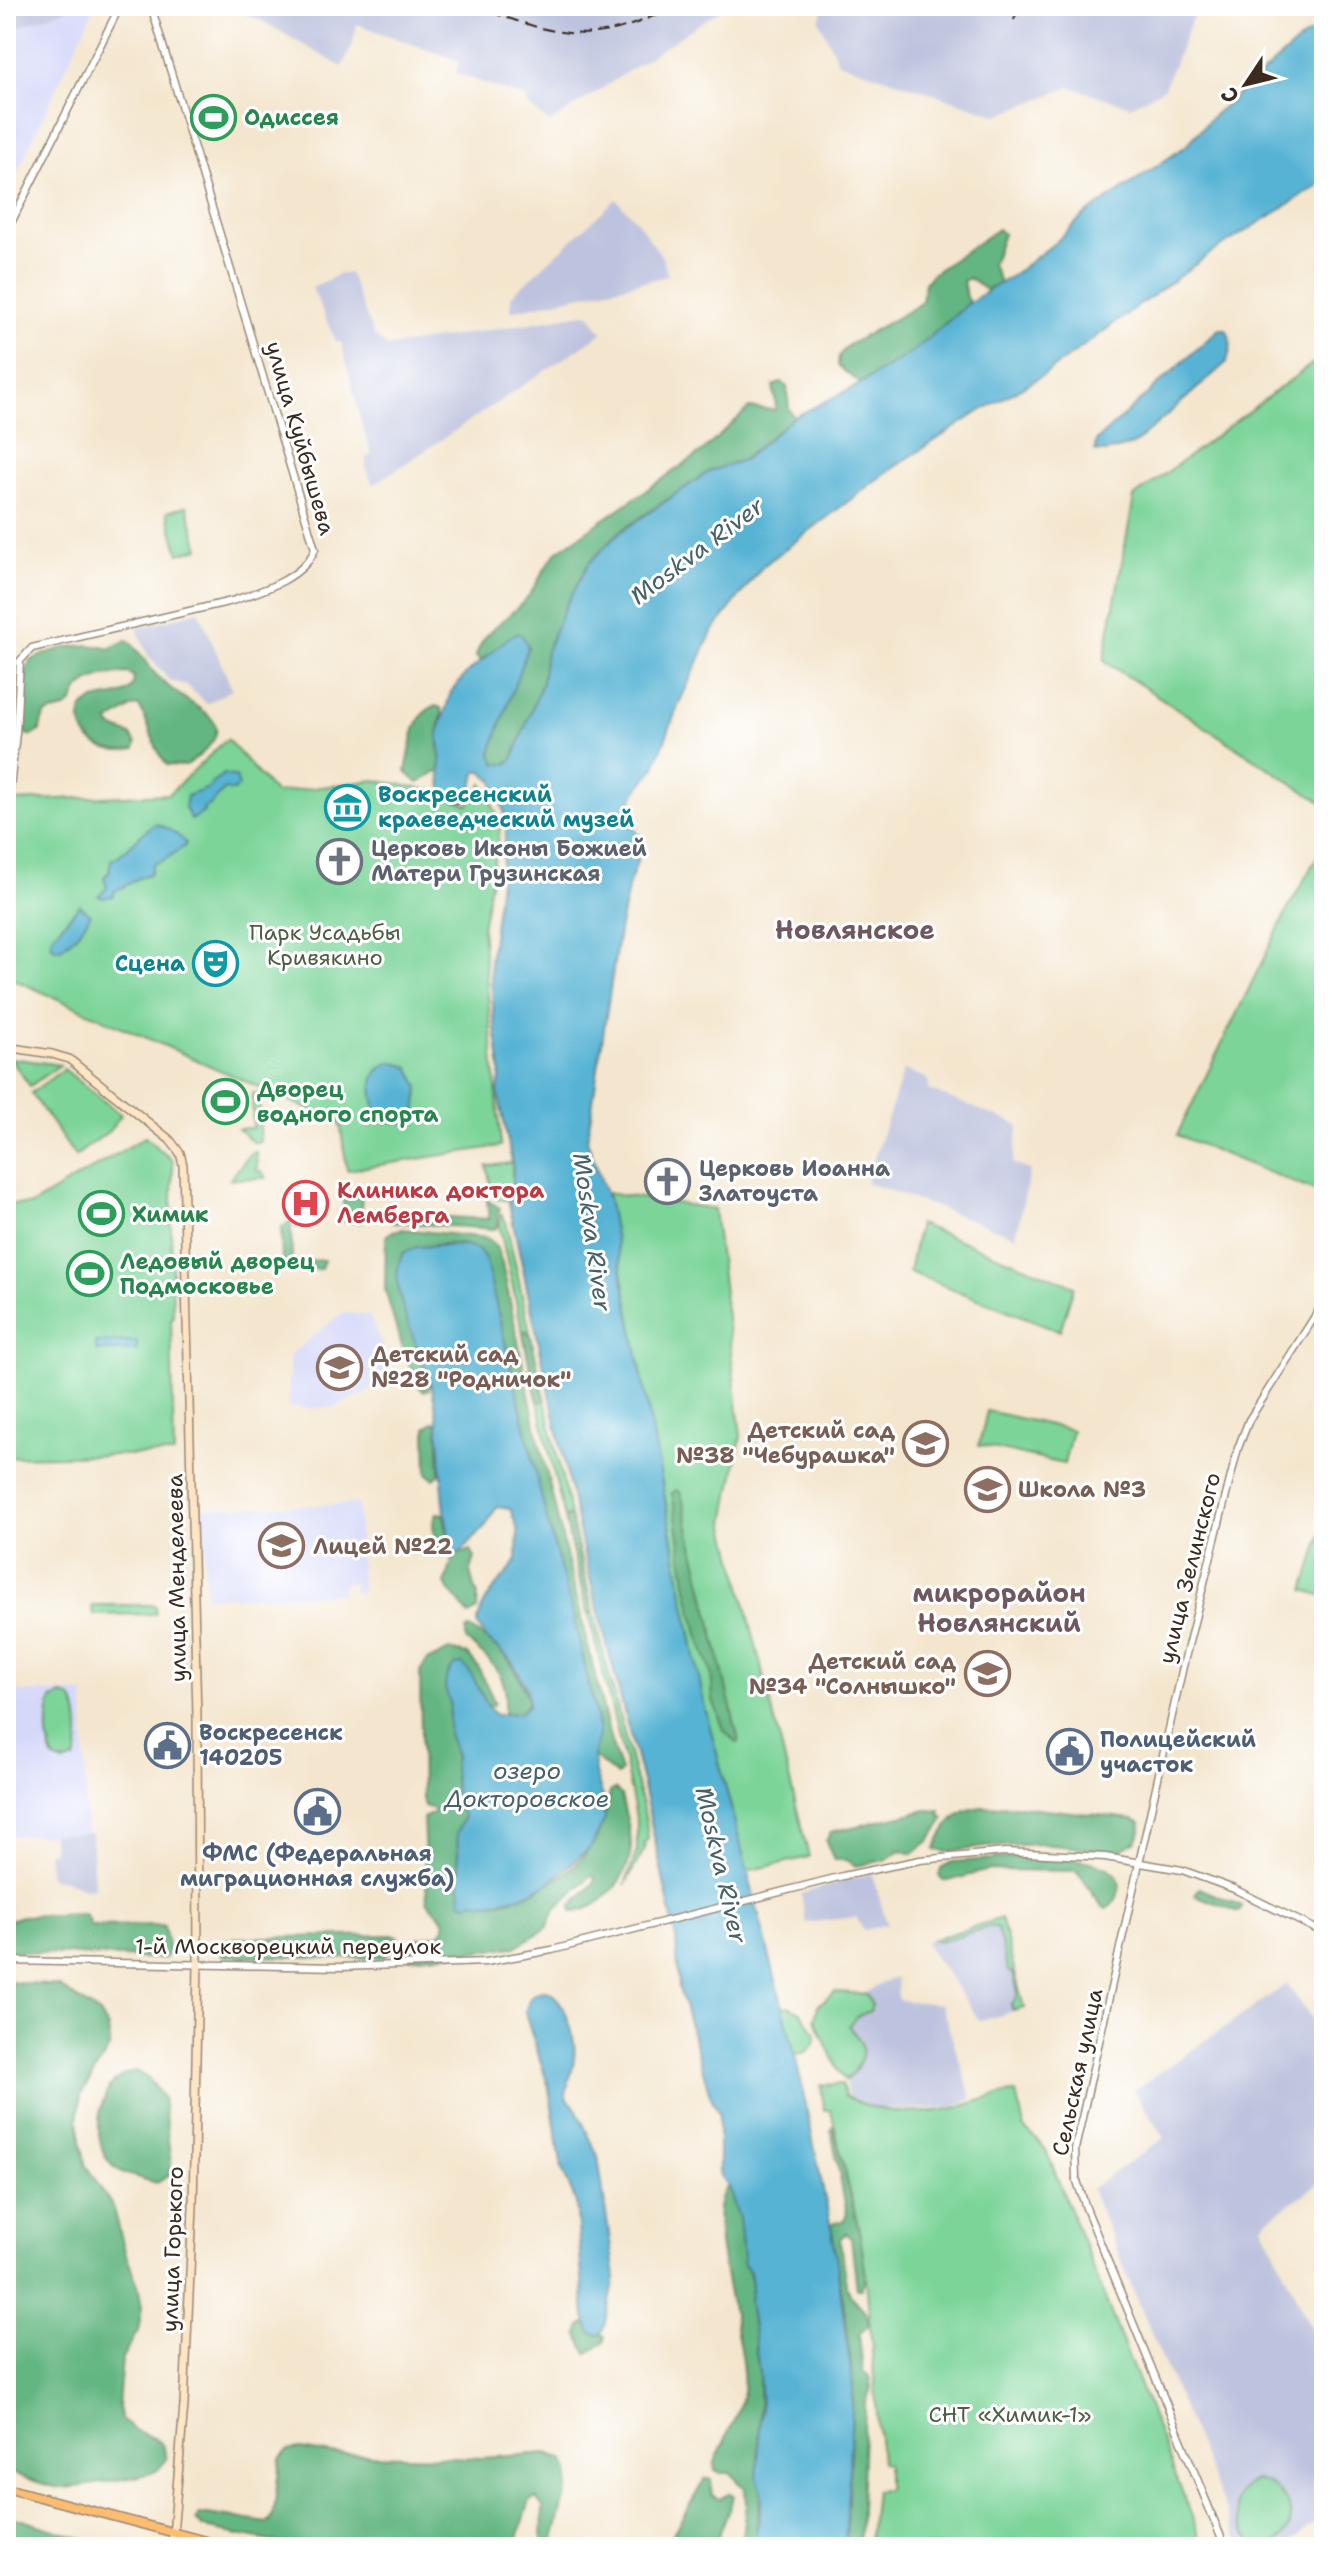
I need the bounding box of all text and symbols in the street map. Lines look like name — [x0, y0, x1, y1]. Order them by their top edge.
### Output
north arrow — [1206, 44, 1286, 124]
text: С — [1214, 81, 1246, 109]
sports icon: Одиссея — [189, 93, 237, 141]
place label: Одиссея — [244, 103, 339, 132]
street label: улица Куйбышева — [259, 338, 342, 539]
water label: Moskva River — [624, 490, 771, 612]
place label: Воскресенский краеведческий музей — [378, 780, 634, 834]
museum icon: Воскресенский краеведческий музей — [323, 783, 371, 831]
place label: Церковь Иконы Божией Матери Грузинская — [371, 834, 647, 888]
church icon: Церковь Иконы Божией Матери Грузинская — [316, 837, 364, 885]
district label: Новлянское — [775, 912, 935, 947]
park label: Парк Усадьбы Кривякино — [249, 918, 401, 972]
theatre icon: Сцена — [192, 939, 240, 987]
place label: Сцена — [115, 949, 185, 978]
place label: Дворец водного спорта — [257, 1075, 439, 1129]
sports icon: Дворец водного спорта — [202, 1078, 250, 1126]
water label: Moskva River — [565, 1151, 619, 1314]
place label: Церковь Иоанна Златоуста — [699, 1154, 890, 1208]
church icon: Церковь Иоанна Златоуста — [644, 1157, 692, 1205]
place label: Клиника доктора Лемберга — [337, 1176, 544, 1230]
hospital icon: Клиника доктора Лемберга — [282, 1179, 330, 1227]
sports icon: Химик — [77, 1190, 125, 1238]
place label: Химик — [132, 1200, 209, 1229]
place label: Ледовый дворец Подмосковье — [120, 1247, 314, 1301]
sports icon: Ледовый дворец Подмосковье — [65, 1250, 113, 1298]
place label: Детский сад №28 "Родничок" — [371, 1340, 571, 1394]
school or university icon: Детский сад №28 "Родничок" — [316, 1343, 364, 1391]
place label: Детский сад №38 "Чебурашка" — [676, 1416, 896, 1470]
school or university icon: Детский сад №38 "Чебурашка" — [902, 1419, 950, 1467]
school or university icon: Школа №3 — [963, 1465, 1011, 1513]
street label: улица Зелинского — [1152, 1470, 1227, 1667]
street label: улица Менделеева — [160, 1473, 193, 1682]
place label: Школа №3 — [1018, 1475, 1146, 1504]
school or university icon: Лицей №22 — [258, 1522, 306, 1570]
place label: Лицей №22 — [313, 1532, 453, 1561]
district label: микрорайон Новлянский — [912, 1575, 1086, 1640]
place label: Детский сад №34 "Солнышко" — [749, 1647, 957, 1701]
school or university icon: Детский сад №34 "Солнышко" — [963, 1650, 1011, 1698]
place label: Воскресенск 140205 — [199, 1718, 343, 1772]
public building icon: Воскресенск 140205 — [144, 1721, 192, 1769]
place label: Полицейский участок — [1100, 1725, 1256, 1779]
public building icon: Полицейский участок — [1045, 1728, 1093, 1776]
water label: озеро Докторовское — [443, 1755, 609, 1815]
water label: Moskva River — [687, 1784, 755, 1947]
public building icon: ФМС (Федеральная миграционная служба) — [293, 1788, 341, 1836]
place label: ФМС (Федеральная миграционная служба) — [180, 1839, 454, 1893]
street label: 1-й Москворецкий переулок — [135, 1932, 441, 1961]
street label: Сельская улица — [1046, 1985, 1109, 2158]
street label: улица Горького — [155, 2166, 190, 2332]
park label: СНТ «Химик-1» — [928, 2400, 1092, 2429]

